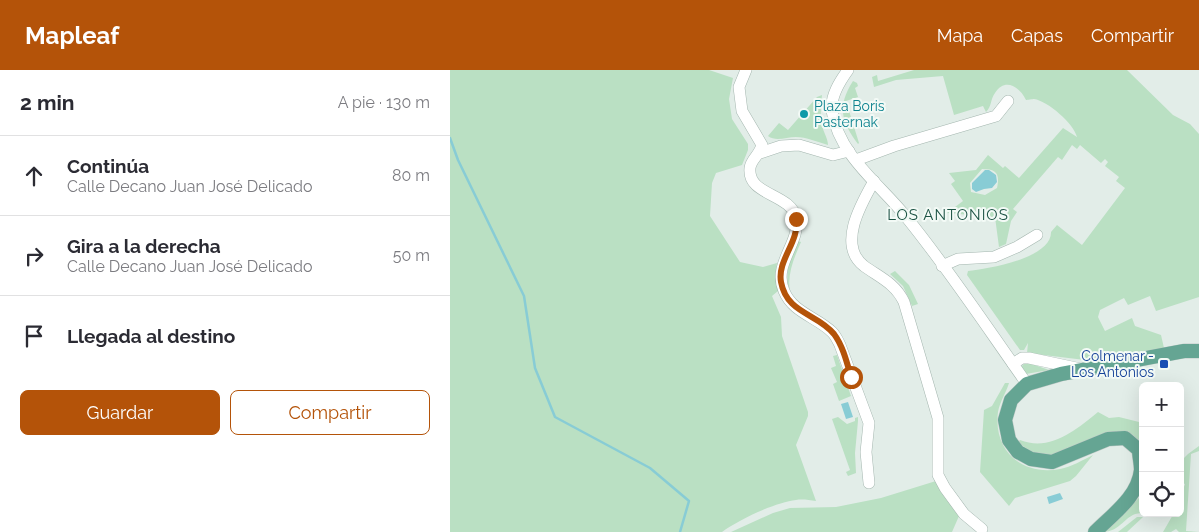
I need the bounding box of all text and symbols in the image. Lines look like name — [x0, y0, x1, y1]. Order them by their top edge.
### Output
text: Mapleaf — [25, 21, 119, 50]
text: Mapa — [937, 25, 983, 46]
text: Capas — [1011, 25, 1063, 46]
text: Compartir — [1091, 25, 1174, 46]
text: 2 min — [20, 90, 74, 115]
text: A pie · 130 m — [338, 93, 430, 112]
place label: Plaza Boris Pasternak — [814, 98, 885, 130]
marker: Plaza Boris Pasternak — [798, 108, 810, 120]
text: Continúa — [67, 155, 149, 177]
icon: ahead — [20, 162, 48, 190]
text: 80 m — [392, 166, 430, 185]
text: Calle Decano Juan José Delicado — [67, 177, 312, 196]
district label: LOS ANTONIOS — [887, 206, 1009, 224]
route end — [785, 208, 808, 231]
text: Gira a la derecha — [67, 235, 221, 257]
icon: right — [20, 242, 48, 270]
text: 50 m — [393, 246, 430, 265]
text: Calle Decano Juan José Delicado — [67, 257, 312, 276]
icon: arrive — [20, 322, 48, 350]
text: Llegada al destino — [67, 325, 235, 347]
place label: Colmenar - Los Antonios — [1071, 348, 1154, 380]
marker: Colmenar - Los Antonios — [1158, 358, 1170, 370]
route start — [840, 366, 863, 389]
map controls — [1139, 382, 1184, 517]
button: + — [1139, 382, 1184, 427]
button: Guardar — [20, 390, 220, 435]
button: Compartir — [230, 390, 430, 435]
button: − — [1139, 427, 1184, 472]
button: locate — [1139, 472, 1184, 517]

